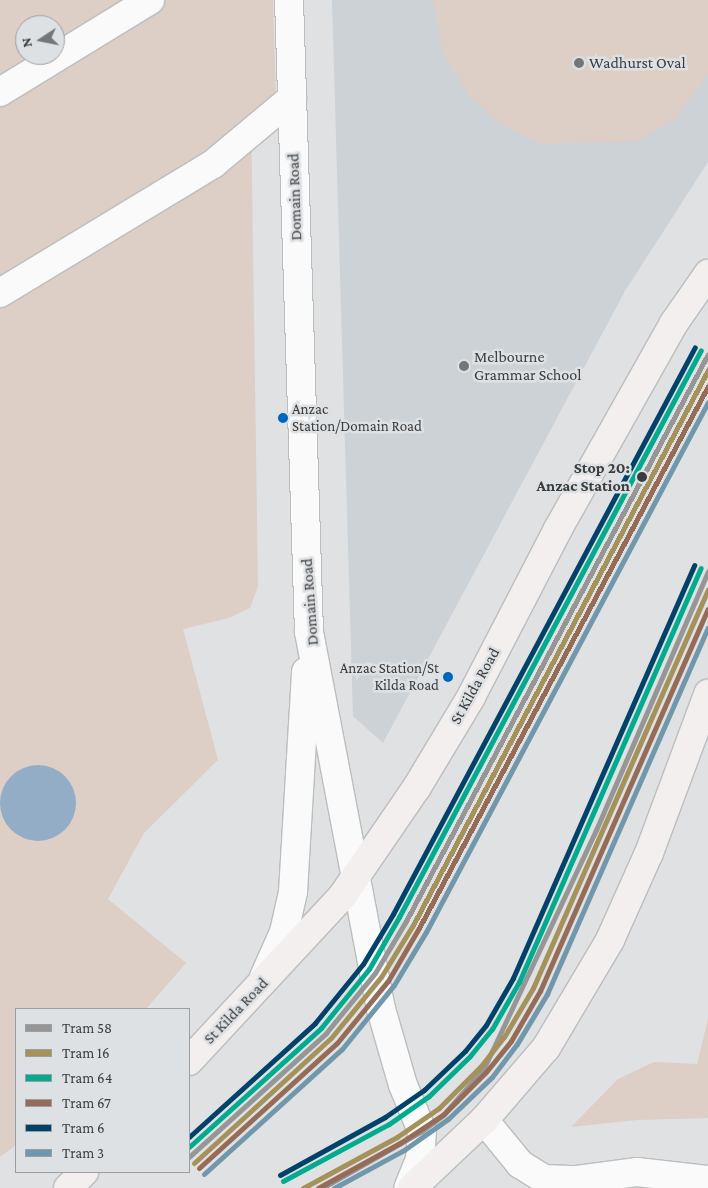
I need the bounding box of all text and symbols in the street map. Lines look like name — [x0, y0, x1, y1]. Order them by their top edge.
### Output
north arrow — [15, 15, 65, 65]
text: N — [17, 36, 35, 49]
place label: Wadhurst Oval — [589, 53, 686, 73]
marker: Wadhurst Oval — [573, 57, 585, 69]
street label: Domain Road — [284, 153, 306, 241]
place label: Melbourne Grammar School — [474, 347, 581, 385]
marker: Melbourne Grammar School — [458, 360, 470, 372]
place label: Anzac Station/Domain Road — [292, 400, 422, 435]
marker: Anzac Station/Domain Road — [278, 413, 288, 423]
place label: Stop 20: Anzac Station — [537, 458, 630, 496]
marker: Stop 20: Anzac Station — [634, 469, 650, 485]
street label: Domain Road — [297, 558, 323, 646]
street label: St Kilda Road — [446, 644, 504, 728]
place label: Anzac Station/St Kilda Road — [340, 659, 439, 694]
marker: Anzac Station/St Kilda Road — [443, 672, 453, 682]
street label: St Kilda Road — [200, 974, 272, 1048]
legend — [15, 1008, 190, 1173]
text: Tram 58 — [62, 1020, 112, 1036]
text: Tram 16 — [62, 1045, 110, 1061]
text: Tram 64 — [62, 1070, 112, 1086]
text: Tram 67 — [62, 1095, 111, 1111]
text: Tram 6 — [62, 1120, 105, 1136]
text: Tram 3 — [62, 1145, 104, 1161]

